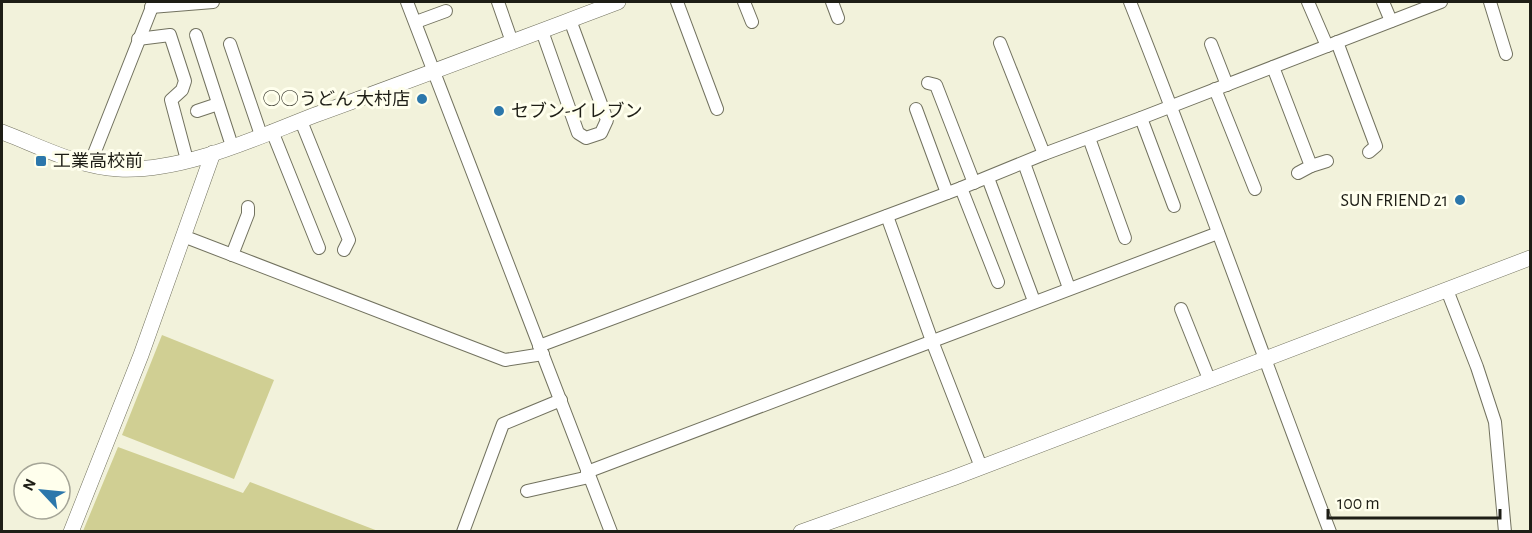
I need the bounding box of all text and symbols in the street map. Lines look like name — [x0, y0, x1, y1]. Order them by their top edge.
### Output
place label: ◯◯うどん 大村店 — [263, 89, 410, 109]
marker: ◯◯うどん 大村店 — [415, 92, 429, 106]
place label: セブン-イレブン — [511, 101, 643, 121]
marker: セブン-イレブン — [492, 104, 506, 118]
place label: 工業高校前 — [53, 151, 143, 171]
marker: 工業高校前 — [34, 154, 48, 168]
place label: SUN FRIEND 21 — [1340, 192, 1448, 210]
marker: SUN FRIEND 21 — [1453, 193, 1467, 207]
north arrow — [12, 461, 72, 521]
text: N — [20, 476, 39, 493]
scale bar — [1328, 482, 1500, 520]
text: 100 m — [1337, 495, 1380, 513]

